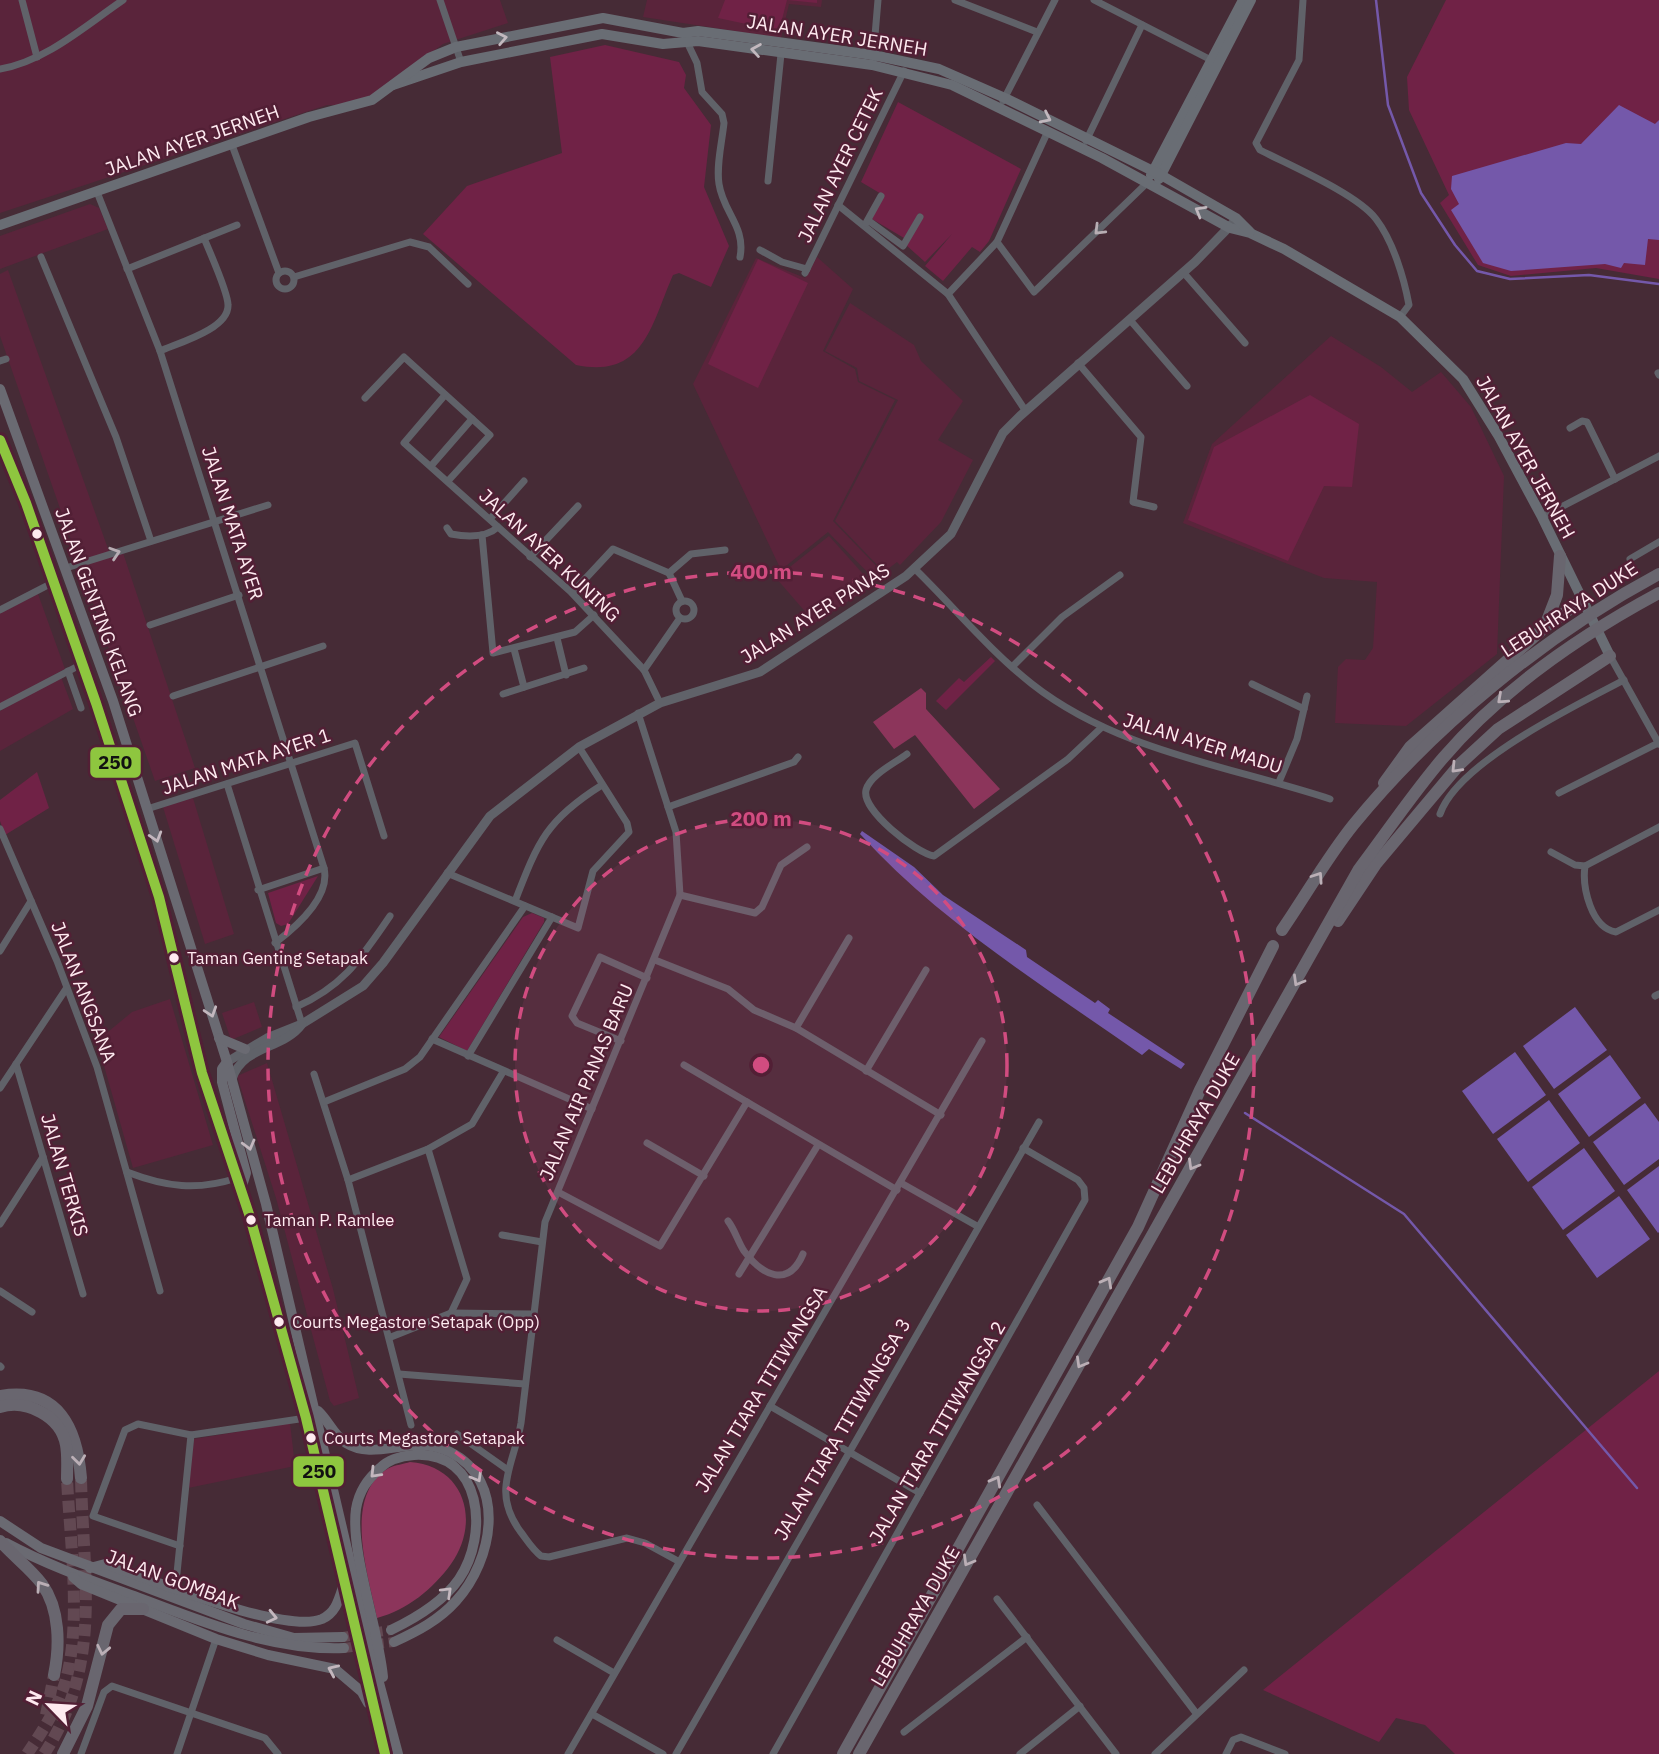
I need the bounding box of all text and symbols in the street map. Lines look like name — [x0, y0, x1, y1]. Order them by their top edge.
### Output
street label: JALAN AYER JERNEH — [745, 9, 929, 61]
one-way arrow — [496, 31, 508, 46]
one-way arrow — [750, 43, 762, 58]
street label: JALAN AYER CETEK — [792, 84, 888, 246]
street label: JALAN AYER JERNEH — [102, 99, 282, 181]
one-way arrow — [1039, 110, 1051, 124]
one-way arrow — [1195, 206, 1208, 219]
one-way arrow — [1095, 222, 1108, 235]
street label: JALAN AYER JERNEH — [1471, 371, 1581, 543]
street label: JALAN MATA AYER — [197, 443, 269, 603]
street label: JALAN AYER KUNING — [474, 483, 626, 627]
street label: JALAN GENTING KELANG — [50, 504, 148, 720]
unlabelled marker — [30, 527, 44, 541]
one-way arrow — [109, 546, 121, 561]
street label: LEBUHRAYA DUKE — [1496, 556, 1642, 662]
text: 400 m — [730, 557, 792, 585]
street label: JALAN AYER PANAS — [736, 557, 894, 669]
one-way arrow — [1497, 691, 1510, 703]
street label: JALAN AYER MADU — [1121, 707, 1285, 779]
street label: JALAN MATA AYER 1 — [159, 722, 333, 800]
line badge: 250 — [89, 746, 142, 779]
text: 250 — [98, 750, 132, 774]
one-way arrow — [1452, 760, 1465, 773]
text: 200 m — [730, 804, 792, 832]
one-way arrow — [147, 830, 162, 842]
one-way arrow — [1310, 872, 1322, 885]
street label: JALAN ANGSANA — [46, 918, 122, 1066]
place label: Taman Genting Setapak — [187, 947, 368, 969]
marker: Taman Genting Setapak — [167, 951, 181, 965]
one-way arrow — [1293, 973, 1306, 986]
street label: JALAN AIR PANAS BARU — [534, 980, 638, 1184]
one-way arrow — [202, 1006, 217, 1018]
street label: LEBUHRAYA DUKE — [1145, 1048, 1245, 1198]
centre of rings — [749, 1053, 773, 1077]
street label: JALAN TERKIS — [36, 1111, 94, 1239]
one-way arrow — [241, 1139, 256, 1151]
one-way arrow — [1188, 1158, 1201, 1171]
place label: Taman P. Ramlee — [264, 1209, 394, 1231]
marker: Taman P. Ramlee — [244, 1213, 258, 1227]
one-way arrow — [1099, 1277, 1112, 1289]
street label: JALAN TIARA TITIWANGSA — [690, 1281, 832, 1497]
place label: Courts Megastore Setapak (Opp) — [292, 1311, 540, 1333]
street label: JALAN TIARA TITIWANGSA 3 — [769, 1314, 915, 1544]
marker: Courts Megastore Setapak (Opp) — [272, 1315, 286, 1329]
street label: JALAN TIARA TITIWANGSA 2 — [864, 1317, 1010, 1547]
one-way arrow — [1076, 1356, 1089, 1369]
place label: Courts Megastore Setapak — [324, 1427, 525, 1449]
marker: Courts Megastore Setapak — [304, 1431, 318, 1445]
one-way arrow — [72, 1454, 87, 1465]
line badge: 250 — [292, 1455, 345, 1488]
text: 250 — [302, 1459, 336, 1483]
one-way arrow — [370, 1465, 383, 1478]
one-way arrow — [469, 1470, 482, 1483]
one-way arrow — [988, 1475, 1001, 1488]
street label: LEBUHRAYA DUKE — [865, 1541, 965, 1691]
street label: JALAN GOMBAK — [103, 1544, 243, 1614]
one-way arrow — [964, 1554, 977, 1567]
one-way arrow — [37, 1581, 49, 1594]
one-way arrow — [439, 1587, 452, 1600]
one-way arrow — [266, 1609, 278, 1624]
one-way arrow — [96, 1644, 111, 1656]
one-way arrow — [328, 1664, 340, 1678]
north arrow — [14, 1670, 84, 1740]
text: N — [20, 1687, 47, 1709]

